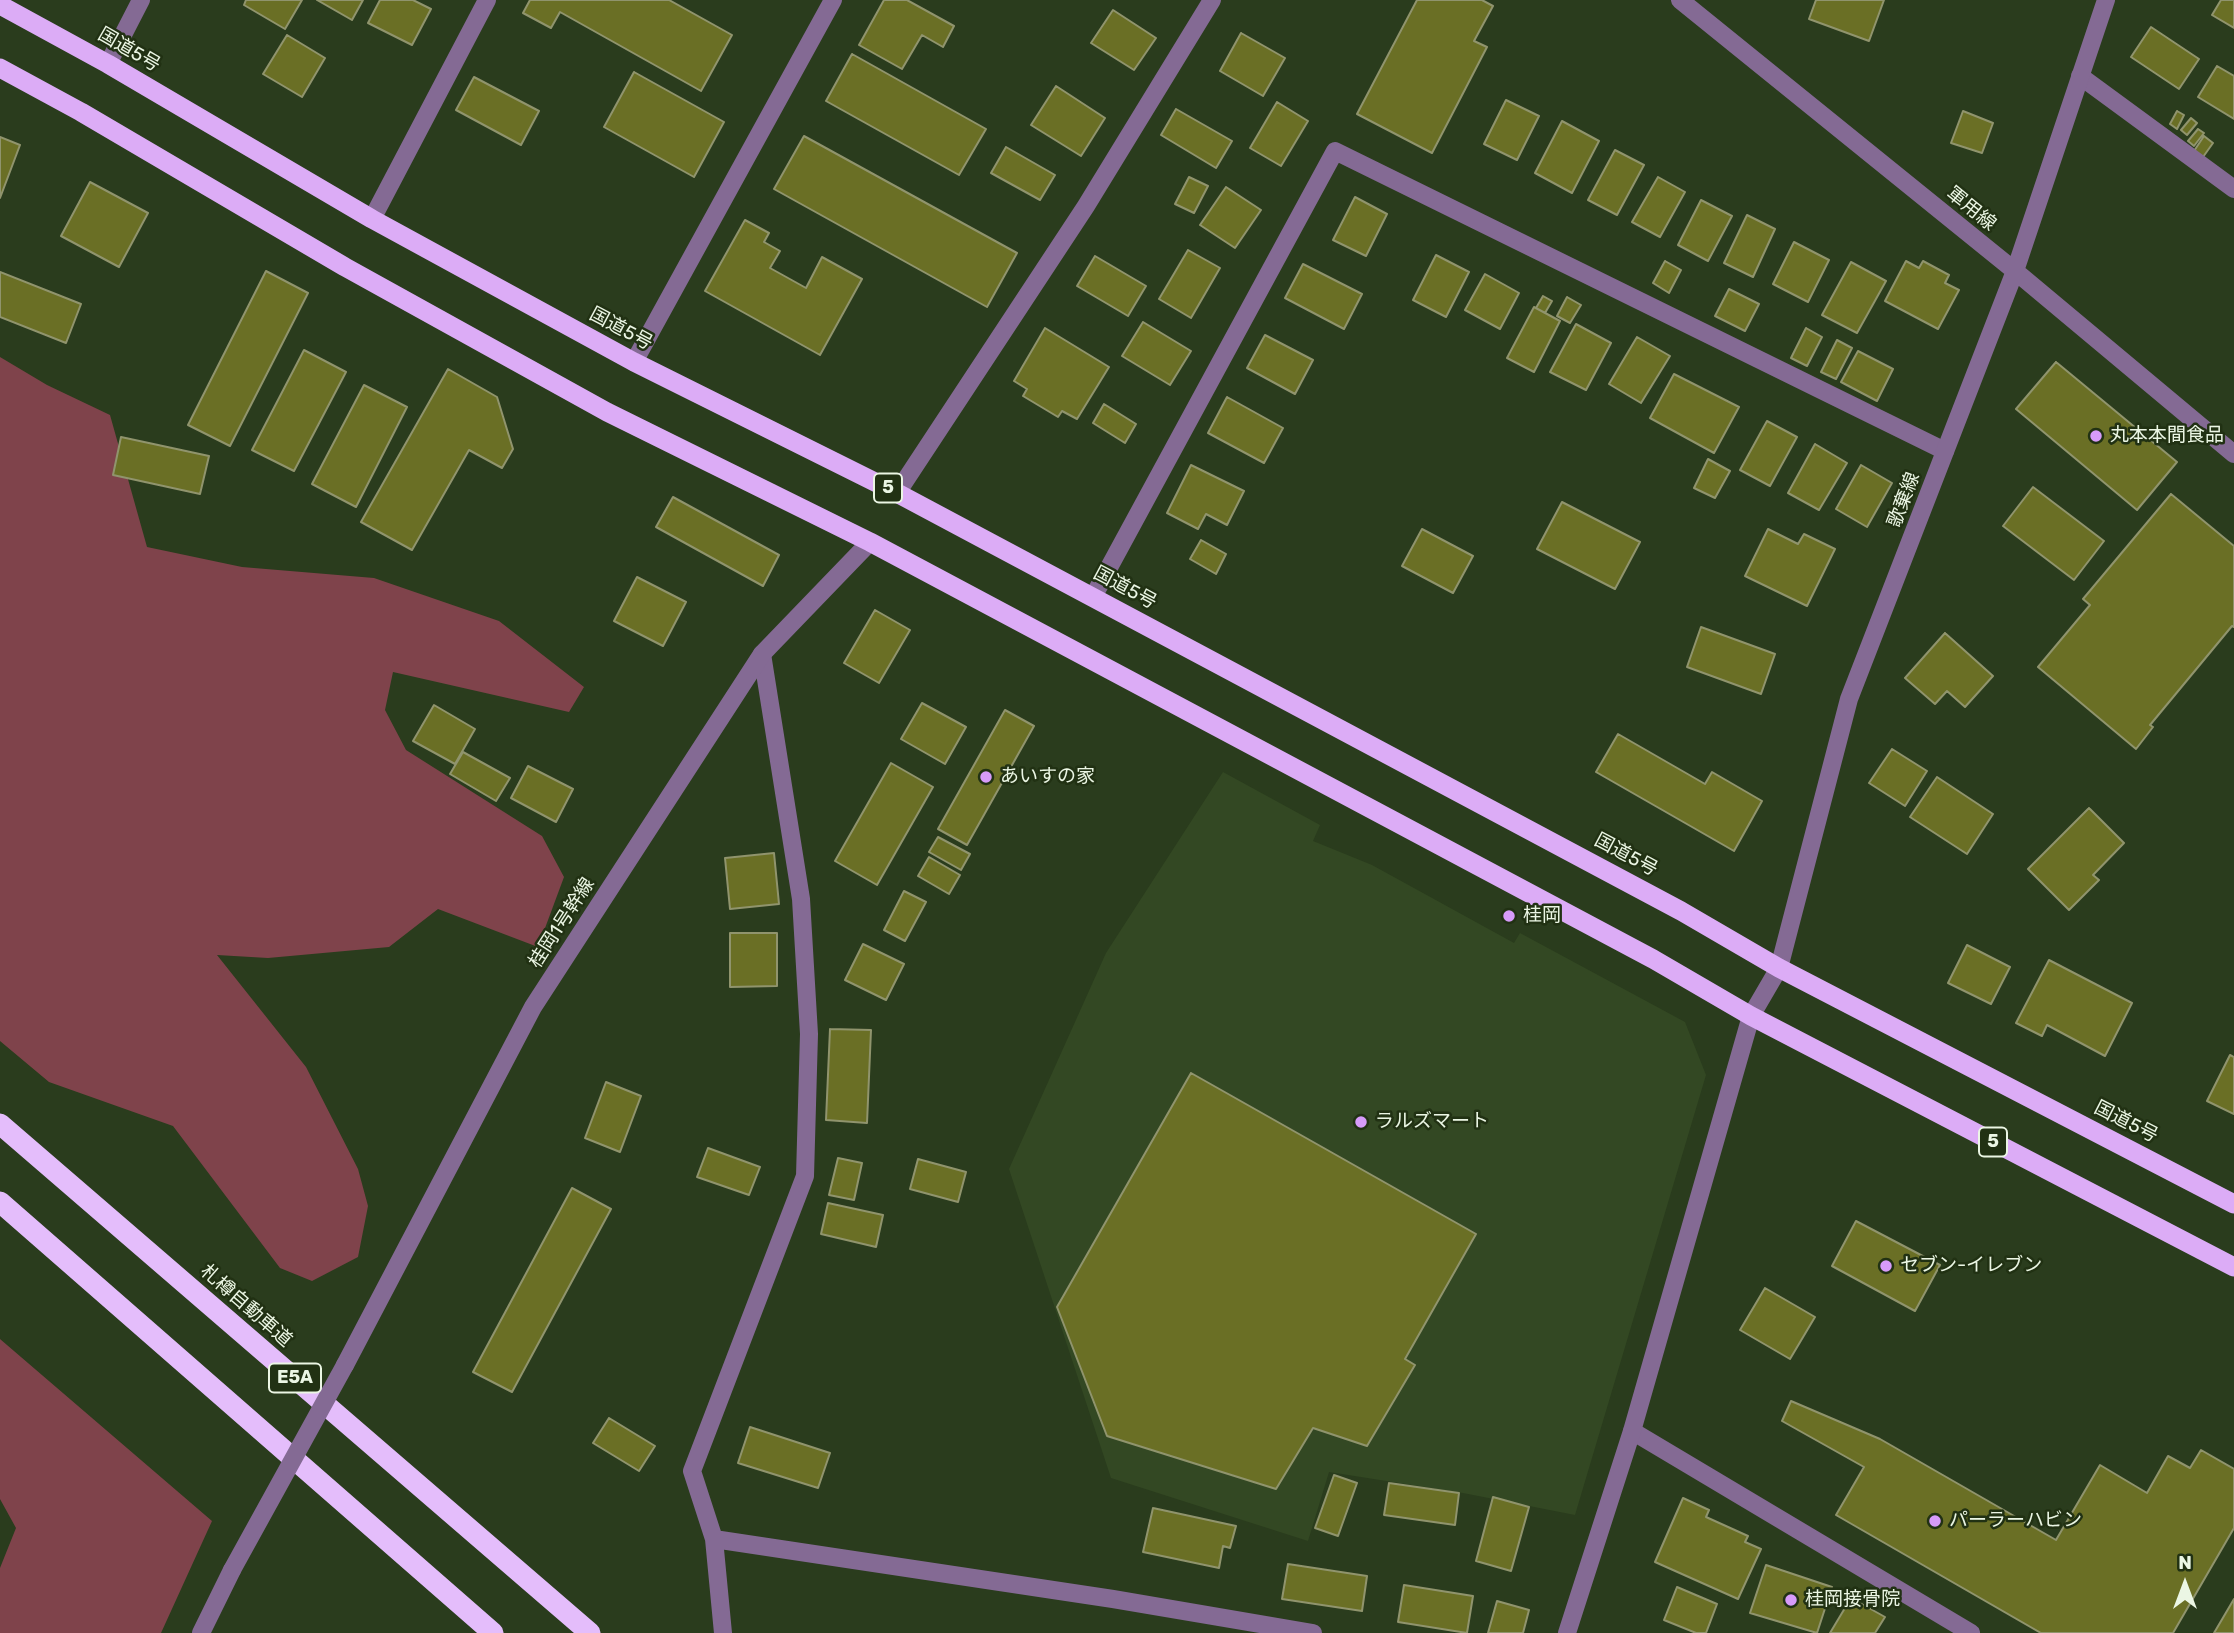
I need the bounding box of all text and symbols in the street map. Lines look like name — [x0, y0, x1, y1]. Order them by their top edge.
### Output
street label: 国道5号 — [94, 23, 164, 77]
street label: 軍用線 — [1942, 182, 2000, 236]
street label: 国道5号 — [586, 303, 656, 355]
place label: 丸本本間食品 — [2110, 425, 2224, 447]
marker: 丸本本間食品 — [2088, 428, 2104, 444]
street label: 歌棄線 — [1883, 469, 1925, 531]
road number: 5 — [874, 474, 902, 502]
street label: 国道5号 — [1090, 562, 1160, 614]
place label: あいすの家 — [1000, 766, 1095, 788]
marker: あいすの家 — [978, 769, 994, 785]
street label: 国道5号 — [1591, 829, 1661, 881]
street label: 桂岡1号幹線 — [524, 874, 600, 972]
place label: 桂岡 — [1523, 905, 1561, 927]
marker: 桂岡 — [1501, 908, 1517, 924]
street label: 国道5号 — [2090, 1096, 2162, 1148]
place label: ラルズマート — [1375, 1111, 1489, 1133]
marker: ラルズマート — [1353, 1114, 1369, 1130]
road number: 5 — [1979, 1128, 2007, 1156]
place label: セブン-イレブン — [1900, 1255, 2042, 1277]
marker: セブン-イレブン — [1878, 1258, 1894, 1274]
street label: 札樽自動車道 — [196, 1260, 296, 1352]
road number: E5A — [269, 1364, 321, 1392]
place label: パーラーハビン — [1949, 1510, 2082, 1532]
marker: パーラーハビン — [1927, 1513, 1943, 1529]
north arrow — [2150, 1549, 2220, 1619]
text: N — [2178, 1551, 2192, 1574]
place label: 桂岡接骨院 — [1805, 1589, 1900, 1611]
marker: 桂岡接骨院 — [1783, 1592, 1799, 1608]

